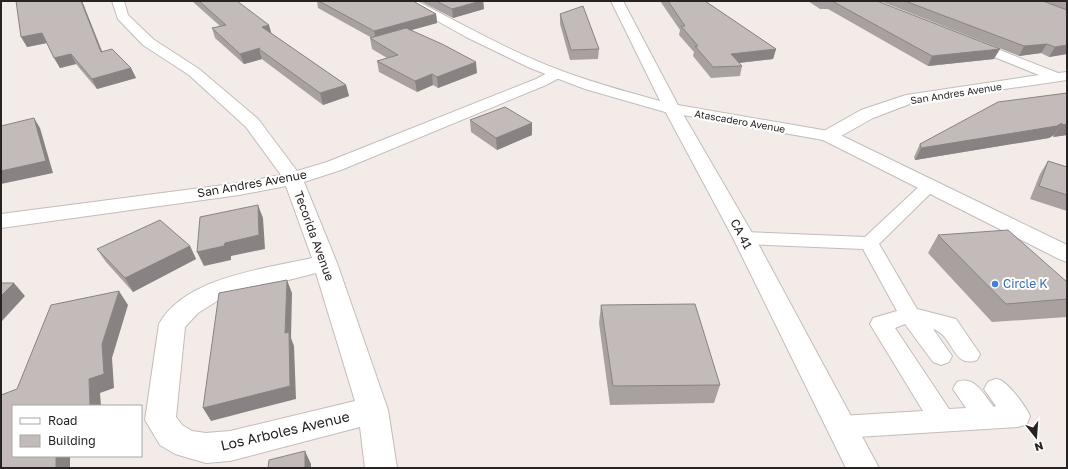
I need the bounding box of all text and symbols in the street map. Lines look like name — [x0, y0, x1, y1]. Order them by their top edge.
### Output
street label: San Andres Avenue — [909, 80, 1003, 106]
street label: Atascadero Avenue — [694, 107, 786, 135]
street label: San Andres Avenue — [196, 166, 308, 201]
street label: Tecorida Avenue — [291, 189, 338, 283]
street label: CA 41 — [727, 216, 756, 252]
place label: Circle K — [1003, 276, 1047, 291]
marker: Circle K — [990, 279, 1000, 289]
legend — [12, 405, 142, 457]
street label: Los Arboles Avenue — [219, 407, 351, 454]
text: Road — [48, 413, 77, 428]
north arrow — [1016, 417, 1056, 457]
text: Building — [48, 433, 96, 448]
text: N — [1033, 440, 1045, 454]

